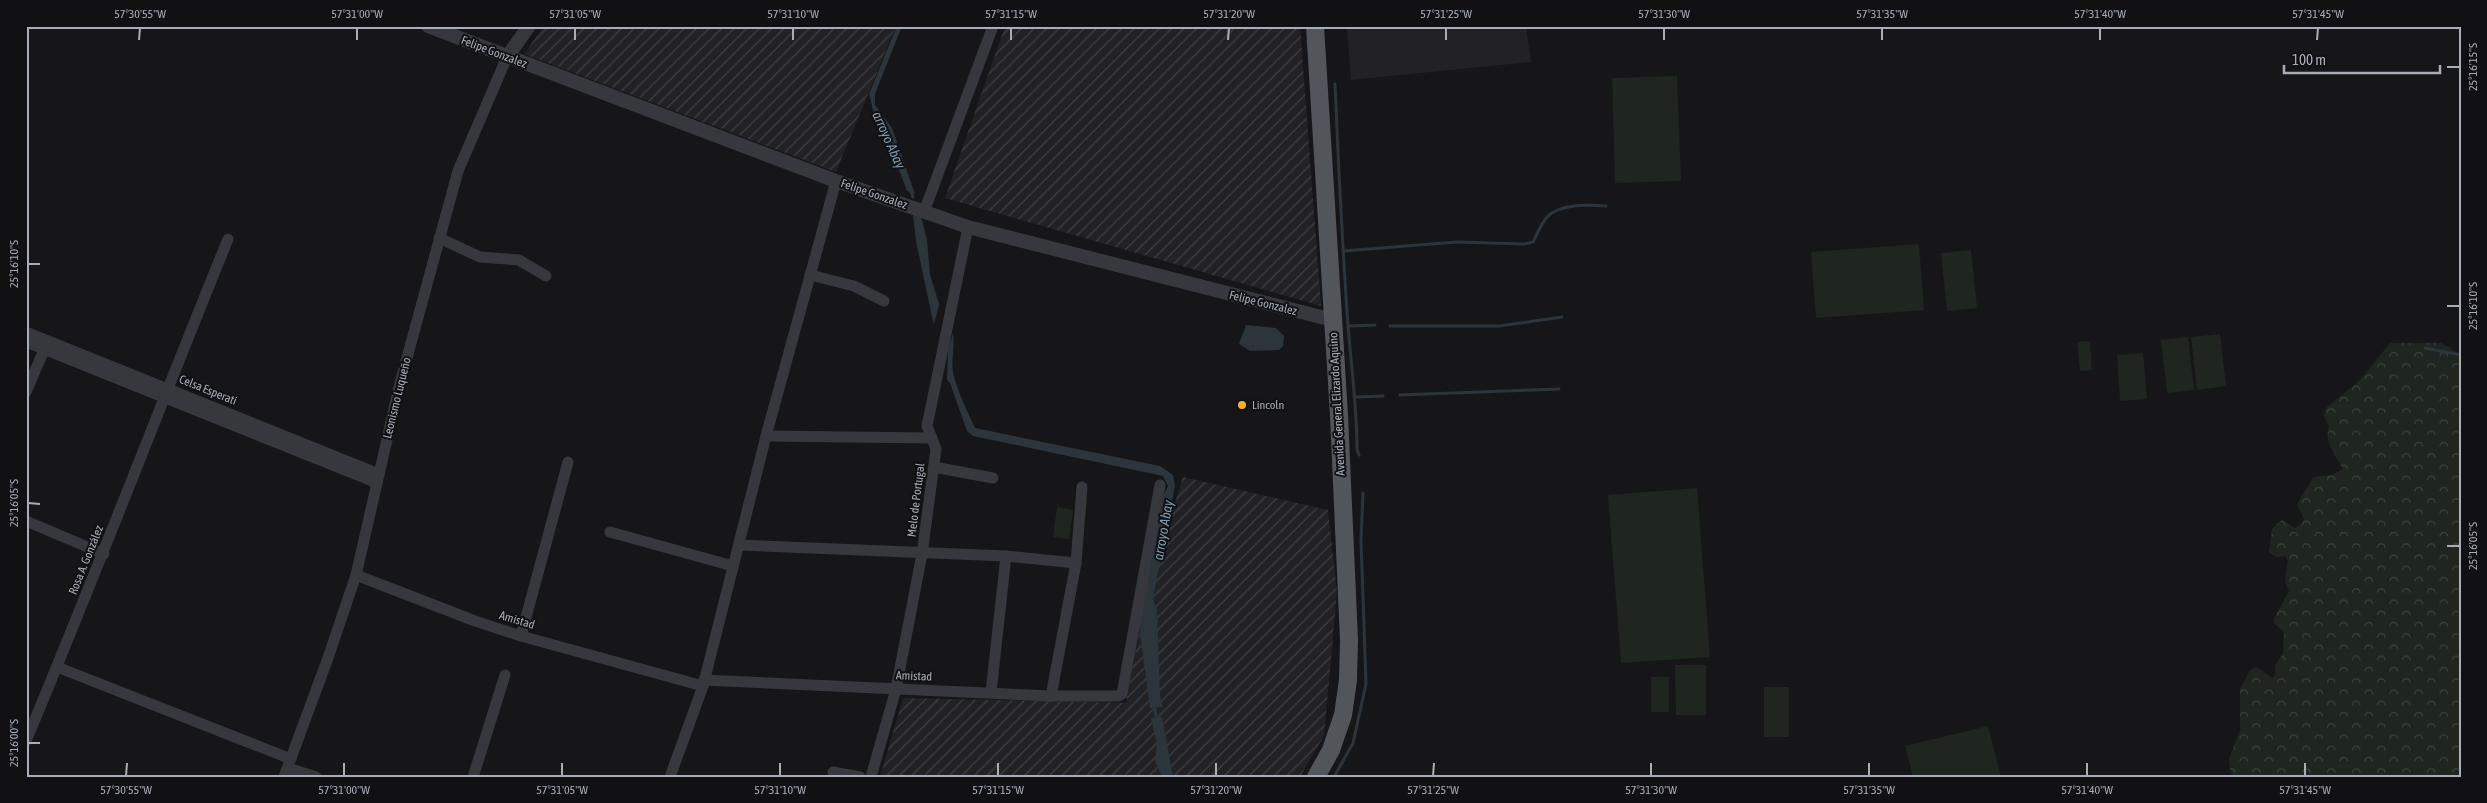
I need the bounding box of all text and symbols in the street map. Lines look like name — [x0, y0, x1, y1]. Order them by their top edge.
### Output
text: 57°30'55"W — [114, 7, 166, 21]
text: 57°31'00"W — [331, 7, 383, 21]
text: 57°31'05"W — [549, 7, 601, 21]
text: 57°31'10"W — [767, 7, 819, 21]
text: 57°31'15"W — [985, 7, 1037, 21]
text: 57°31'20"W — [1203, 7, 1255, 21]
text: 57°31'25"W — [1420, 7, 1472, 21]
text: 57°31'30"W — [1638, 7, 1690, 21]
text: 57°31'35"W — [1856, 7, 1908, 21]
text: 57°31'40"W — [2074, 7, 2126, 21]
text: 57°31'45"W — [2292, 7, 2344, 21]
street label: Felipe Gonzalez — [459, 33, 529, 71]
scale bar — [2284, 42, 2441, 74]
text: 25°16'15"S — [2466, 43, 2480, 91]
text: 100 m — [2292, 51, 2326, 68]
water label: arroyo Abay — [869, 109, 909, 171]
street label: Felipe Gonzalez — [839, 176, 910, 212]
text: 25°16'10"S — [7, 240, 21, 288]
text: 25°16'10"S — [2466, 282, 2480, 330]
street label: Felipe Gonzalez — [1228, 288, 1299, 318]
street label: Avenida General Elizardo Aquino — [1326, 332, 1348, 476]
street label: Leonismo Luqueño — [380, 356, 414, 440]
street label: Celsa Esperati — [177, 372, 239, 408]
place label: Lincoln — [1252, 398, 1284, 412]
marker: Lincoln — [1236, 399, 1248, 411]
street label: Melo de Portugal — [905, 461, 928, 538]
text: 25°16'05"S — [7, 479, 21, 527]
water label: arroyo Abay — [1150, 499, 1176, 561]
text: 25°16'05"S — [2466, 522, 2480, 570]
street label: Rosa A. González — [66, 523, 106, 597]
street label: Amistad — [498, 608, 536, 632]
street label: Amistad — [896, 668, 932, 684]
text: 25°16'00"S — [7, 719, 21, 767]
text: 57°30'55"W — [100, 783, 152, 797]
text: 57°31'00"W — [318, 783, 370, 797]
text: 57°31'05"W — [536, 783, 588, 797]
text: 57°31'10"W — [754, 783, 806, 797]
text: 57°31'15"W — [972, 783, 1024, 797]
text: 57°31'20"W — [1190, 783, 1242, 797]
text: 57°31'25"W — [1407, 783, 1459, 797]
text: 57°31'30"W — [1625, 783, 1677, 797]
text: 57°31'35"W — [1843, 783, 1895, 797]
text: 57°31'40"W — [2061, 783, 2113, 797]
text: 57°31'45"W — [2279, 783, 2331, 797]

